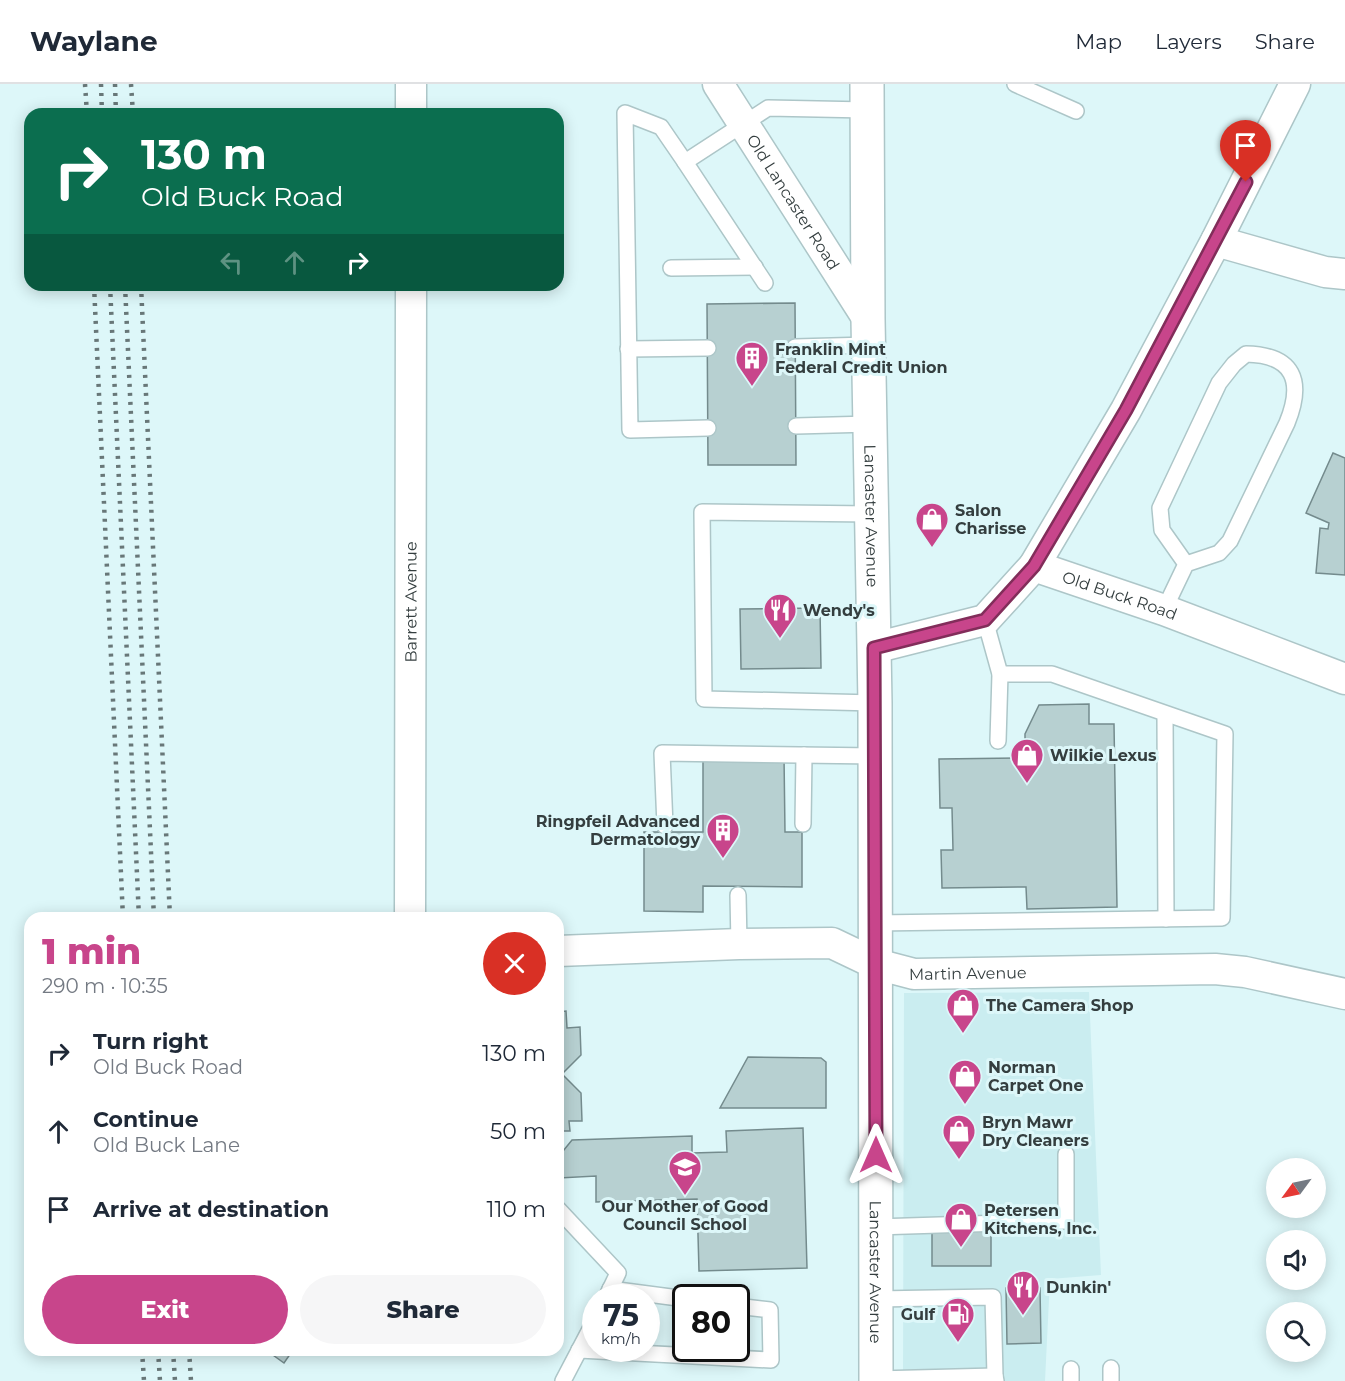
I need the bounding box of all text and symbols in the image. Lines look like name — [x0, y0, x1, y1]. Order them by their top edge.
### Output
text: Waylane — [30, 24, 158, 58]
text: Map — [1075, 29, 1122, 54]
text: Layers — [1155, 29, 1222, 54]
text: Share — [1255, 29, 1315, 54]
pin — [1220, 120, 1271, 182]
text: 130 m — [141, 128, 267, 180]
icon: arrive — [1229, 129, 1262, 162]
street label: Old Lancaster Road — [743, 131, 843, 274]
icon: right — [42, 132, 120, 210]
text: Old Buck Road — [141, 180, 344, 213]
icon: left — [215, 246, 248, 279]
icon: ahead — [278, 246, 311, 279]
icon: right — [341, 246, 374, 279]
building icon: Franklin Mint Federal Credit Union — [734, 340, 770, 387]
place label: Franklin Mint Federal Credit Union — [775, 340, 948, 377]
street label: Lancaster Avenue — [860, 444, 882, 588]
shop icon: Salon Charisse — [914, 501, 950, 548]
place label: Salon Charisse — [955, 501, 1026, 538]
street label: Barrett Avenue — [401, 541, 421, 663]
street label: Old Buck Road — [1060, 567, 1180, 624]
restaurant icon: Wendy's — [762, 592, 798, 639]
place label: Wendy's — [803, 601, 875, 620]
shop icon: Wilkie Lexus — [1009, 737, 1045, 784]
place label: Wilkie Lexus — [1050, 746, 1157, 765]
place label: Ringpfeil Advanced Dermatology — [536, 812, 700, 849]
building icon: Ringpfeil Advanced Dermatology — [705, 812, 741, 859]
text: 1 min — [42, 929, 141, 973]
button: close — [483, 932, 546, 995]
street label: Martin Avenue — [909, 963, 1027, 984]
text: 290 m · 10:35 — [42, 974, 168, 998]
shop icon: The Camera Shop — [945, 987, 981, 1034]
place label: The Camera Shop — [986, 996, 1134, 1015]
text: Turn right — [93, 1028, 208, 1055]
icon: right — [42, 1037, 75, 1070]
text: 130 m — [482, 1040, 546, 1067]
text: Old Buck Road — [93, 1055, 243, 1079]
shop icon: Norman Carpet One — [947, 1058, 983, 1105]
place label: Norman Carpet One — [988, 1058, 1084, 1095]
text: Continue — [93, 1106, 199, 1133]
shop icon: Bryn Mawr Dry Cleaners — [941, 1113, 977, 1160]
place label: Bryn Mawr Dry Cleaners — [982, 1113, 1089, 1150]
icon: ahead — [42, 1115, 75, 1148]
text: 50 m — [490, 1118, 546, 1145]
position arrow — [844, 1123, 908, 1187]
text: Old Buck Lane — [93, 1133, 240, 1157]
school or university icon: Our Mother of Good Council School — [667, 1149, 703, 1196]
north arrow — [1266, 1158, 1326, 1218]
map controls — [1266, 1158, 1326, 1362]
icon: arrive — [42, 1193, 75, 1226]
text: Arrive at destination — [93, 1196, 329, 1223]
text: 110 m — [486, 1196, 546, 1223]
place label: Our Mother of Good Council School — [602, 1197, 768, 1234]
street label: Lancaster Avenue — [866, 1200, 885, 1343]
shop icon: Petersen Kitchens, Inc. — [943, 1201, 979, 1248]
place label: Petersen Kitchens, Inc. — [984, 1201, 1097, 1238]
button: sound — [1266, 1230, 1326, 1290]
restaurant icon: Dunkin' — [1005, 1269, 1041, 1316]
button: Exit — [42, 1275, 288, 1344]
button: Share — [300, 1275, 546, 1344]
place label: Dunkin' — [1046, 1278, 1111, 1297]
speed limit sign: 80 — [672, 1284, 750, 1362]
fuel station icon: Gulf — [940, 1296, 976, 1343]
text: 75 — [603, 1297, 639, 1334]
button: search — [1266, 1302, 1326, 1362]
place label: Gulf — [901, 1305, 936, 1324]
text: km/h — [601, 1329, 641, 1348]

